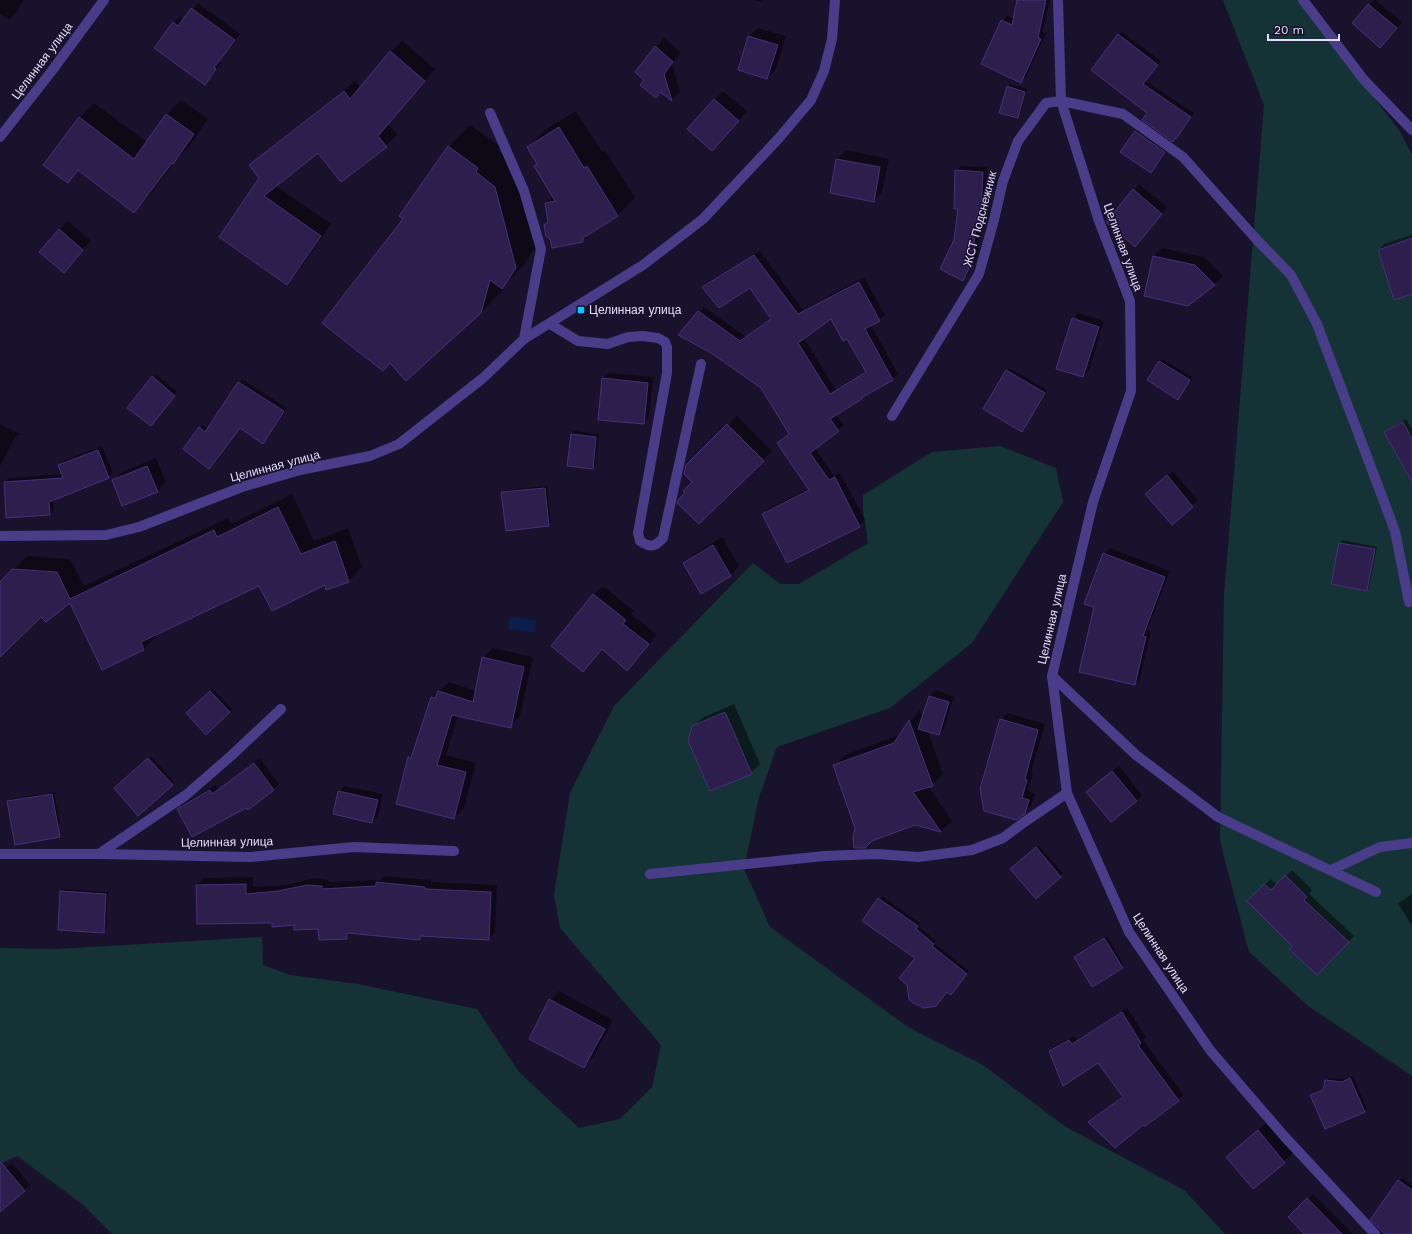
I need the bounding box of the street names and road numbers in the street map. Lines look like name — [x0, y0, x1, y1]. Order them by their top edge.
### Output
street label: Целинная улица — [9, 20, 76, 102]
street label: ЖСТ Подснежник — [960, 169, 1000, 268]
street label: Целинная улица — [1101, 201, 1145, 293]
street label: Целинная улица — [229, 447, 322, 485]
street label: Целинная улица — [1035, 572, 1069, 666]
street label: Целинная улица — [181, 834, 274, 850]
street label: Целинная улица — [1130, 910, 1192, 996]

